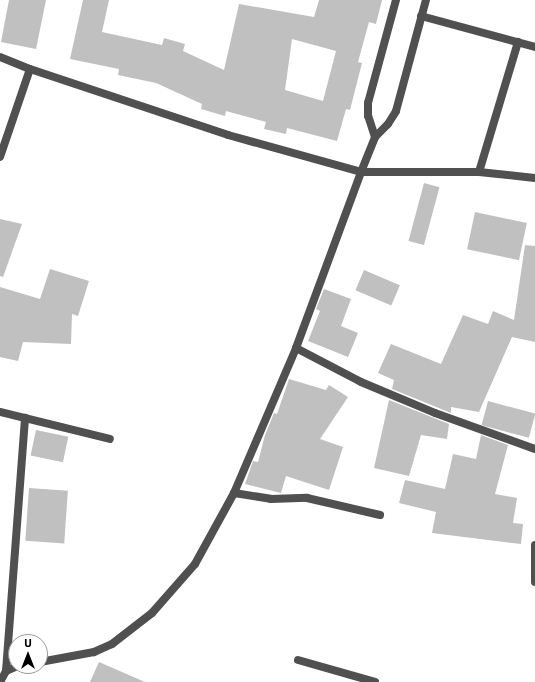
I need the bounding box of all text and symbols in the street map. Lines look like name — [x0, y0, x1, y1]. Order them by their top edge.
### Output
north arrow — [8, 634, 48, 674]
text: U — [24, 636, 32, 649]

